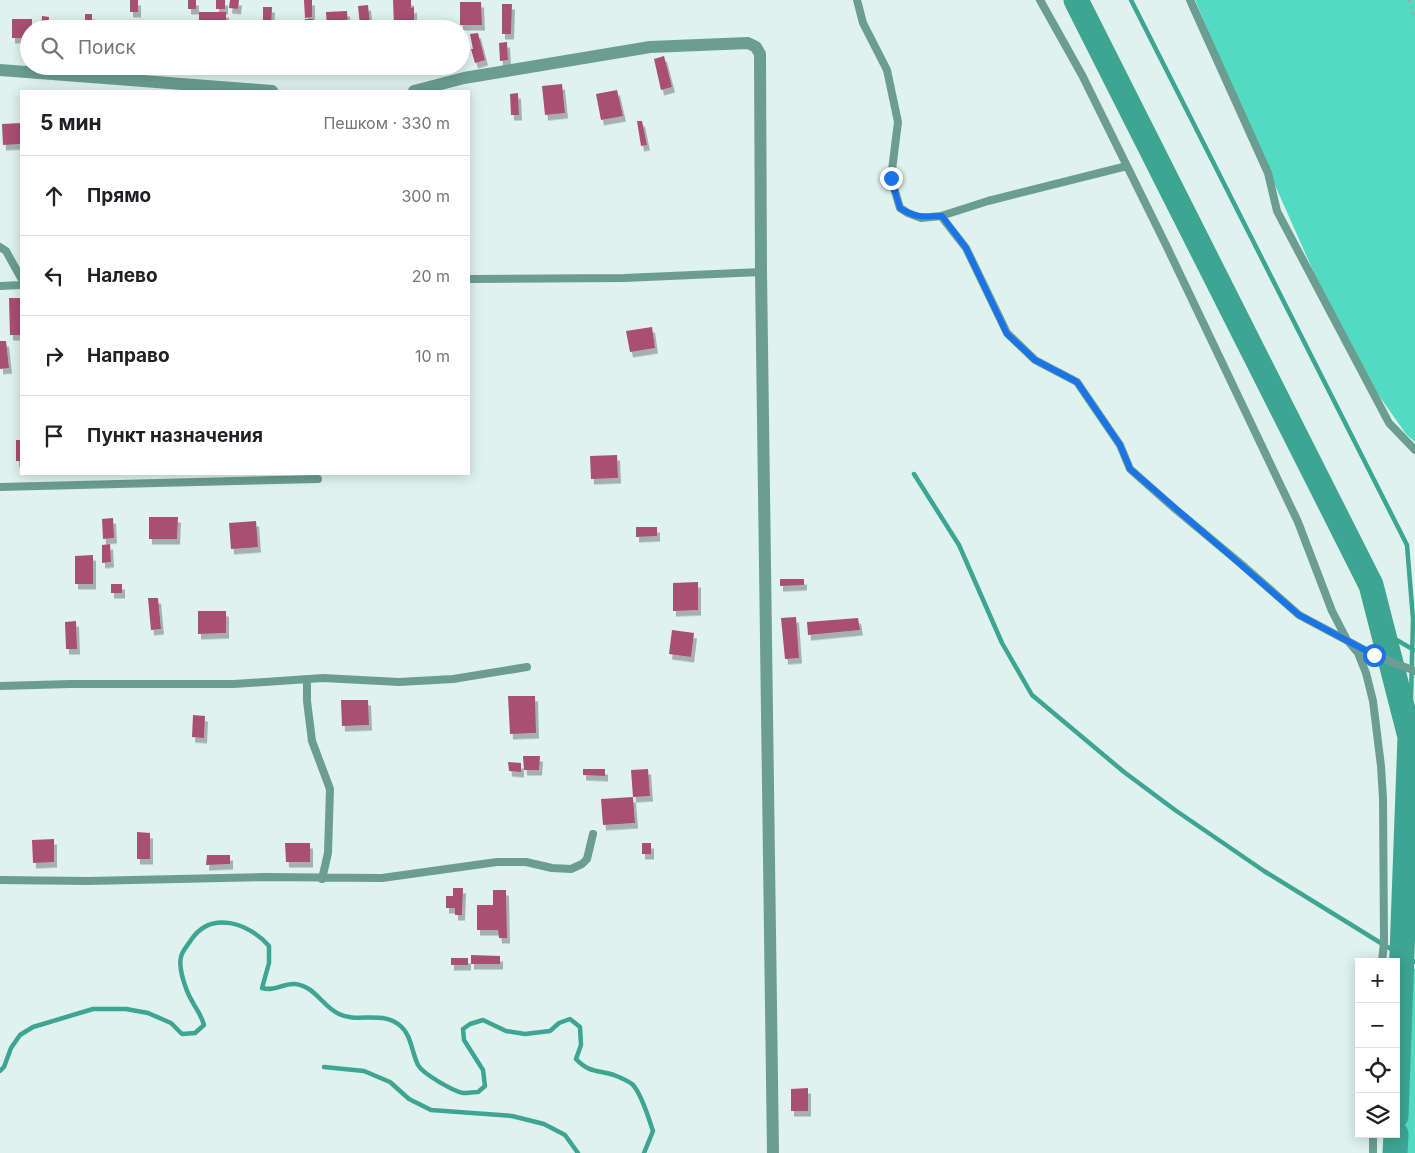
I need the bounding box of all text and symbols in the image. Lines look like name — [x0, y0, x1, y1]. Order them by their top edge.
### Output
search box — [20, 20, 470, 75]
icon: search — [38, 34, 66, 62]
text: Поиск — [78, 36, 136, 59]
text: 5 мин — [40, 110, 102, 135]
text: Пешком · 330 m — [323, 113, 450, 133]
route end — [880, 167, 903, 190]
icon: ahead — [40, 182, 68, 210]
text: Прямо — [87, 184, 151, 207]
text: 300 m — [401, 186, 450, 206]
icon: left — [40, 262, 68, 290]
text: Налево — [87, 264, 158, 287]
text: 20 m — [412, 266, 450, 286]
icon: right — [40, 342, 68, 370]
text: Направо — [87, 344, 170, 367]
text: 10 m — [415, 346, 450, 366]
icon: arrive — [40, 422, 68, 450]
text: Пункт назначения — [87, 424, 263, 447]
route start — [1363, 644, 1386, 667]
map controls — [1355, 958, 1400, 1138]
button: + — [1355, 958, 1400, 1003]
button: − — [1355, 1003, 1400, 1048]
button: locate — [1355, 1048, 1400, 1093]
button: layers — [1355, 1093, 1400, 1138]

